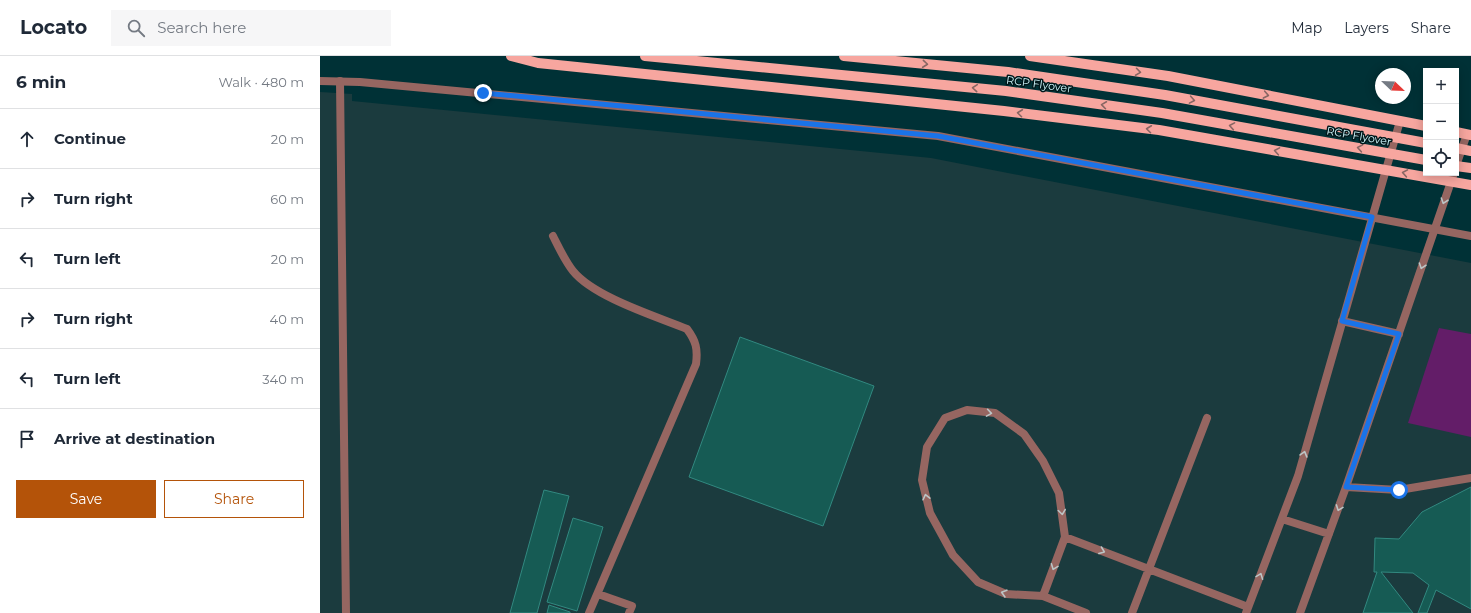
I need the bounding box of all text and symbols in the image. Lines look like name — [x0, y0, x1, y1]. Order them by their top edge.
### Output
search box — [111, 10, 391, 46]
text: Locato — [20, 16, 87, 39]
icon: search — [125, 17, 147, 39]
text: Search here — [157, 18, 246, 37]
text: Map — [1291, 19, 1322, 37]
text: Layers — [1344, 19, 1389, 37]
text: Share — [1411, 19, 1451, 37]
one-way arrow — [922, 59, 928, 68]
one-way arrow — [1135, 67, 1141, 76]
north arrow — [1375, 68, 1411, 104]
map controls — [1423, 68, 1459, 176]
button: + — [1423, 68, 1459, 104]
text: 6 min — [16, 72, 66, 92]
street label: RCP Flyover — [1005, 72, 1073, 96]
text: Walk · 480 m — [218, 74, 304, 90]
route end — [474, 84, 492, 102]
one-way arrow — [972, 84, 978, 93]
one-way arrow — [1263, 90, 1269, 99]
one-way arrow — [1189, 95, 1195, 104]
one-way arrow — [1101, 101, 1107, 110]
button: − — [1423, 104, 1459, 140]
one-way arrow — [1017, 109, 1023, 118]
one-way arrow — [1229, 122, 1235, 130]
street label: RCP Flyover — [1325, 123, 1393, 149]
one-way arrow — [1146, 125, 1152, 134]
icon: ahead — [16, 128, 38, 150]
text: Continue — [54, 129, 126, 148]
text: 20 m — [271, 131, 304, 147]
button: locate — [1423, 140, 1459, 176]
one-way arrow — [1357, 144, 1363, 153]
one-way arrow — [1274, 147, 1280, 155]
one-way arrow — [1402, 169, 1408, 177]
icon: right — [16, 188, 38, 210]
text: Turn right — [54, 189, 133, 208]
text: 60 m — [270, 191, 304, 207]
one-way arrow — [1440, 197, 1449, 204]
icon: left — [16, 248, 38, 270]
text: Turn left — [54, 249, 121, 268]
text: 20 m — [271, 251, 304, 267]
one-way arrow — [1418, 262, 1427, 269]
icon: right — [16, 308, 38, 330]
text: Turn right — [54, 309, 133, 328]
text: 40 m — [270, 311, 304, 327]
icon: left — [16, 368, 38, 390]
text: Turn left — [54, 369, 121, 388]
text: 340 m — [262, 371, 304, 387]
one-way arrow — [986, 408, 992, 417]
icon: arrive — [16, 428, 38, 450]
text: Arrive at destination — [54, 429, 215, 448]
one-way arrow — [1299, 451, 1308, 458]
button: Save — [16, 480, 156, 518]
button: Share — [164, 480, 304, 518]
route start — [1390, 481, 1408, 499]
one-way arrow — [923, 493, 931, 500]
one-way arrow — [1335, 504, 1343, 511]
one-way arrow — [1057, 509, 1066, 515]
one-way arrow — [1098, 547, 1105, 555]
one-way arrow — [1051, 563, 1059, 570]
one-way arrow — [1256, 573, 1264, 580]
one-way arrow — [1001, 589, 1008, 597]

